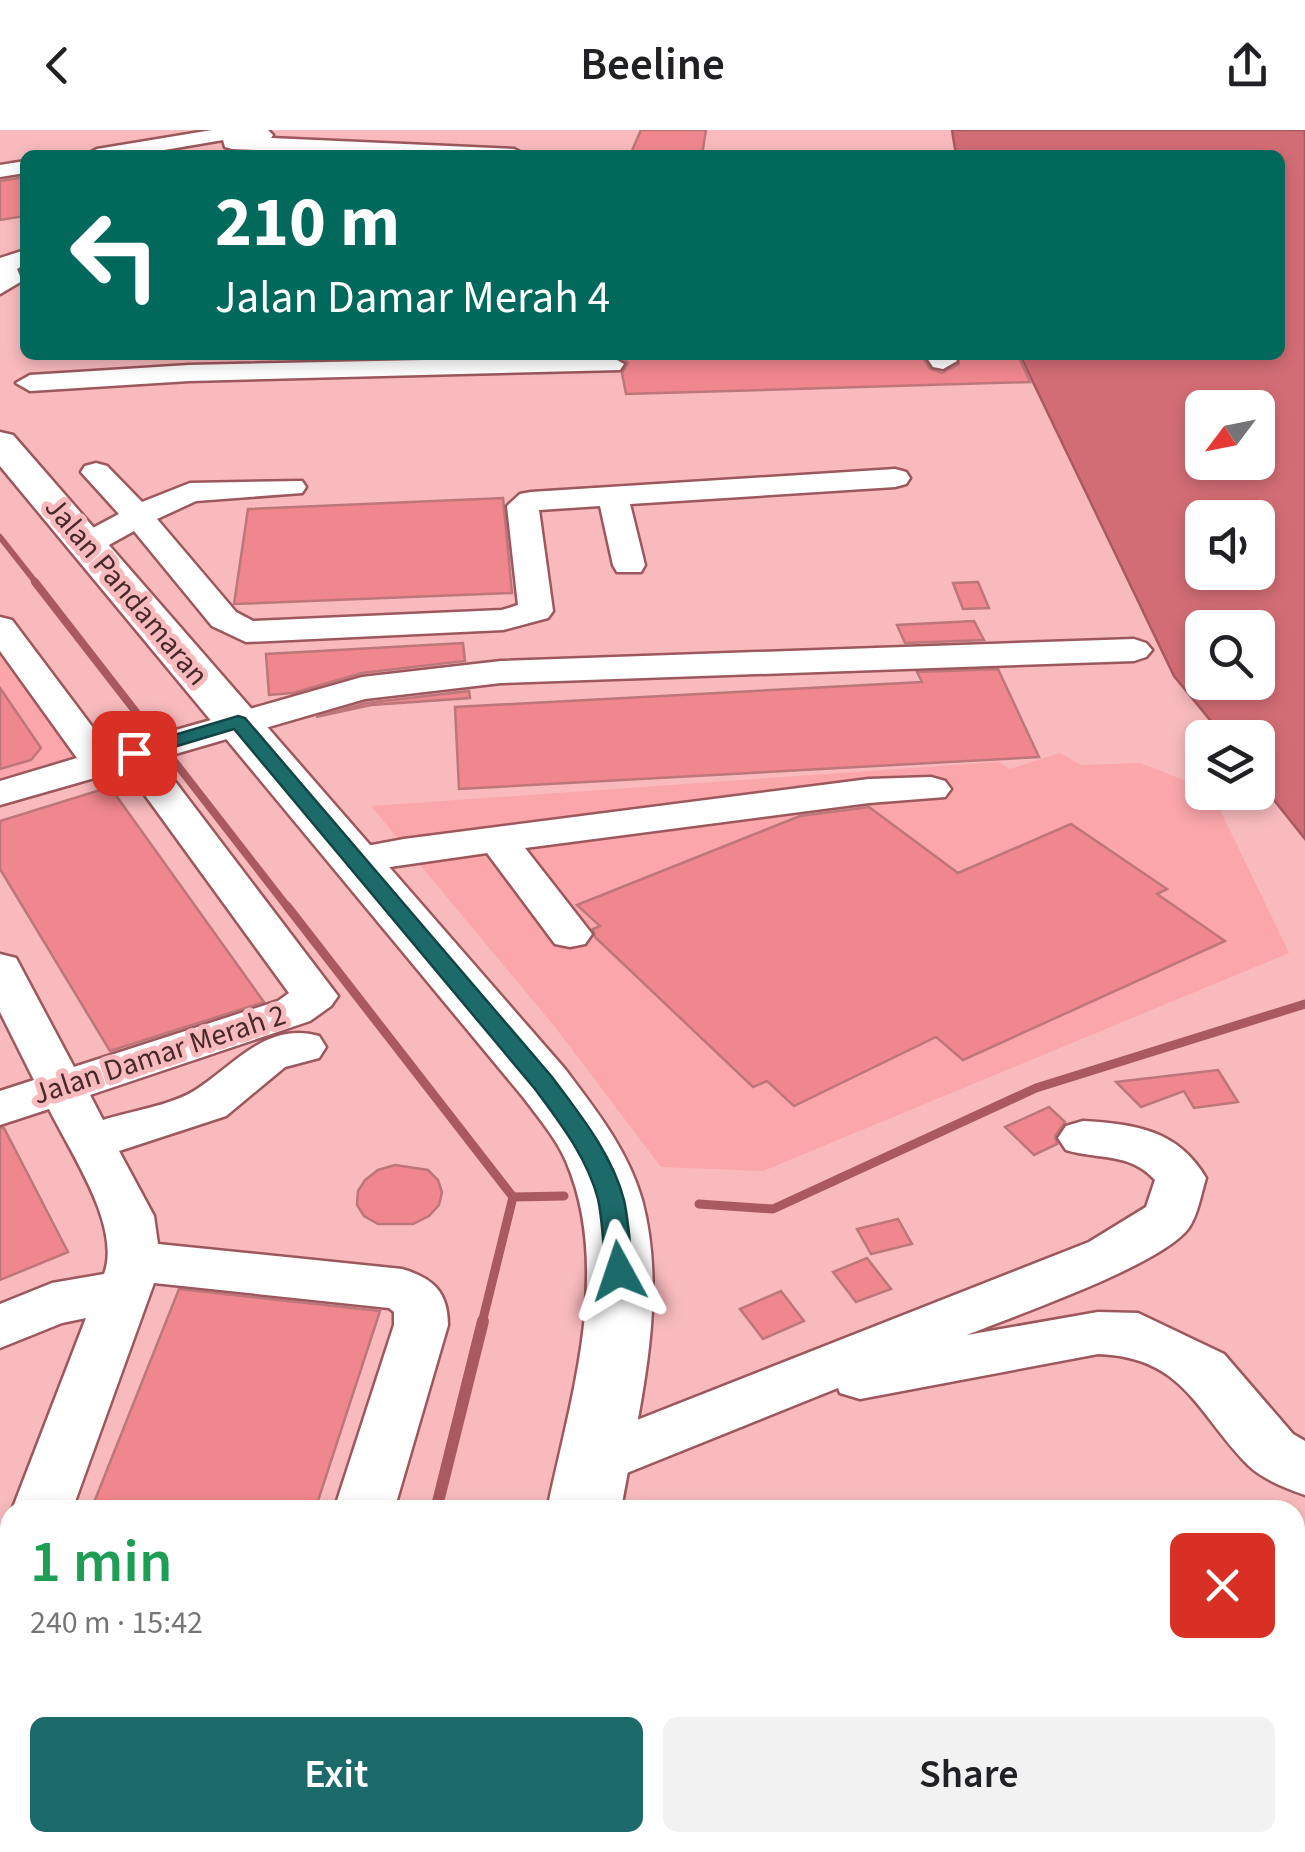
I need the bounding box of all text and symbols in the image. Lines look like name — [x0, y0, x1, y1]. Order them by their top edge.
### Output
text: Beeline — [580, 33, 725, 97]
icon: back — [30, 38, 85, 93]
icon: share — [1220, 38, 1275, 93]
text: 210 m — [215, 173, 400, 273]
icon: left — [50, 190, 180, 320]
text: Jalan Damar Merah 4 — [215, 266, 610, 330]
north arrow — [1185, 390, 1275, 480]
map controls — [1185, 390, 1275, 810]
street label: Jalan Pandamaran — [35, 488, 219, 695]
button: sound — [1185, 500, 1275, 590]
button: search — [1185, 610, 1275, 700]
pin — [92, 711, 177, 796]
button: layers — [1185, 720, 1275, 810]
icon: arrive — [107, 726, 162, 781]
street label: Jalan Damar Merah 2 — [27, 993, 291, 1116]
position arrow — [567, 1219, 671, 1323]
text: 1 min — [30, 1520, 173, 1605]
button: close — [1170, 1533, 1275, 1638]
text: 240 m · 15:42 — [30, 1600, 203, 1646]
button: Exit — [30, 1717, 643, 1832]
button: Share — [663, 1717, 1275, 1832]

